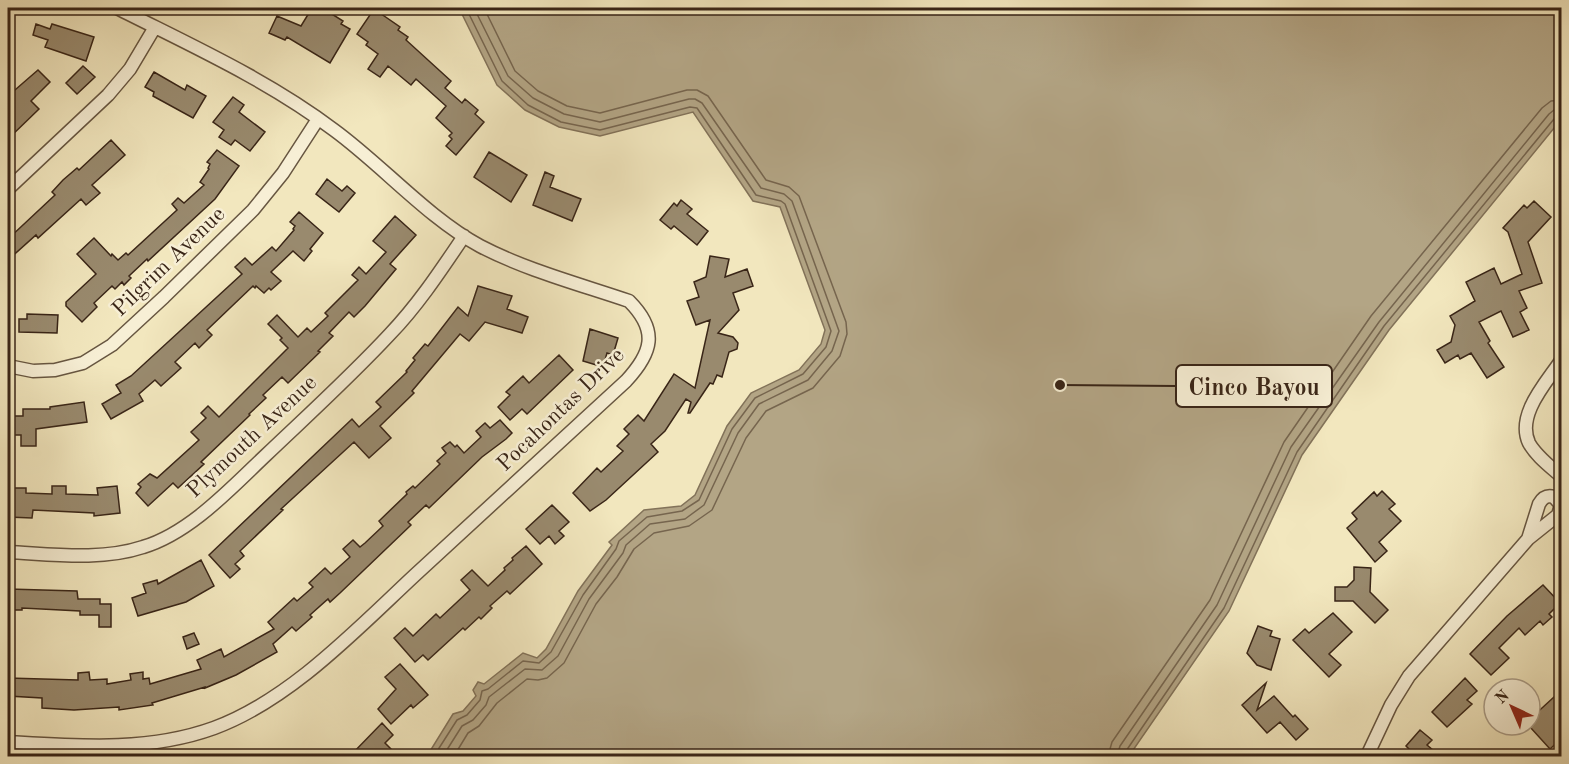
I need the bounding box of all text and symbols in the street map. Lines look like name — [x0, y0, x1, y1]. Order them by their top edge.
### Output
street label: Pilgrim Avenue — [108, 203, 230, 321]
street label: Pocahontas Drive — [493, 344, 629, 476]
callout: Cinco Bayou — [1176, 365, 1332, 407]
street label: Plymouth Avenue — [183, 372, 321, 502]
text: Cinco Bayou — [1188, 377, 1320, 401]
north arrow — [1482, 677, 1542, 737]
text: N — [1493, 687, 1513, 708]

